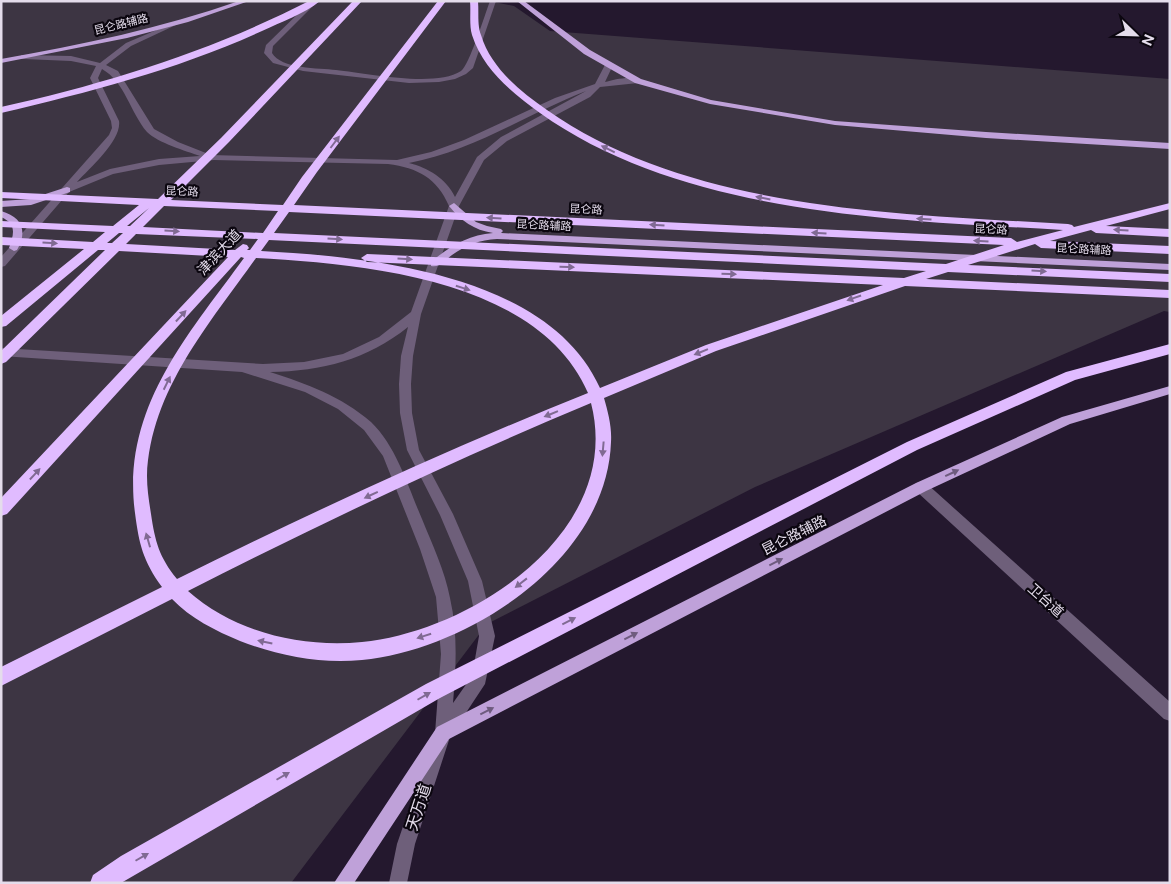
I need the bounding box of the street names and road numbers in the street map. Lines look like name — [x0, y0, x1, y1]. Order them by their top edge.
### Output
street label: 昆仑路辅路 — [93, 12, 149, 36]
street label: 昆仑路 — [165, 184, 199, 198]
street label: 昆仑路 — [569, 202, 603, 216]
street label: 昆仑路辅路 — [516, 218, 572, 232]
street label: 昆仑路 — [974, 222, 1008, 236]
street label: 津滨大道 — [194, 226, 244, 278]
street label: 昆仑路辅路 — [1056, 242, 1112, 256]
street label: 昆仑路辅路 — [759, 512, 829, 558]
street label: 卫台道 — [1025, 580, 1067, 620]
street label: 天万道 — [402, 781, 435, 833]

